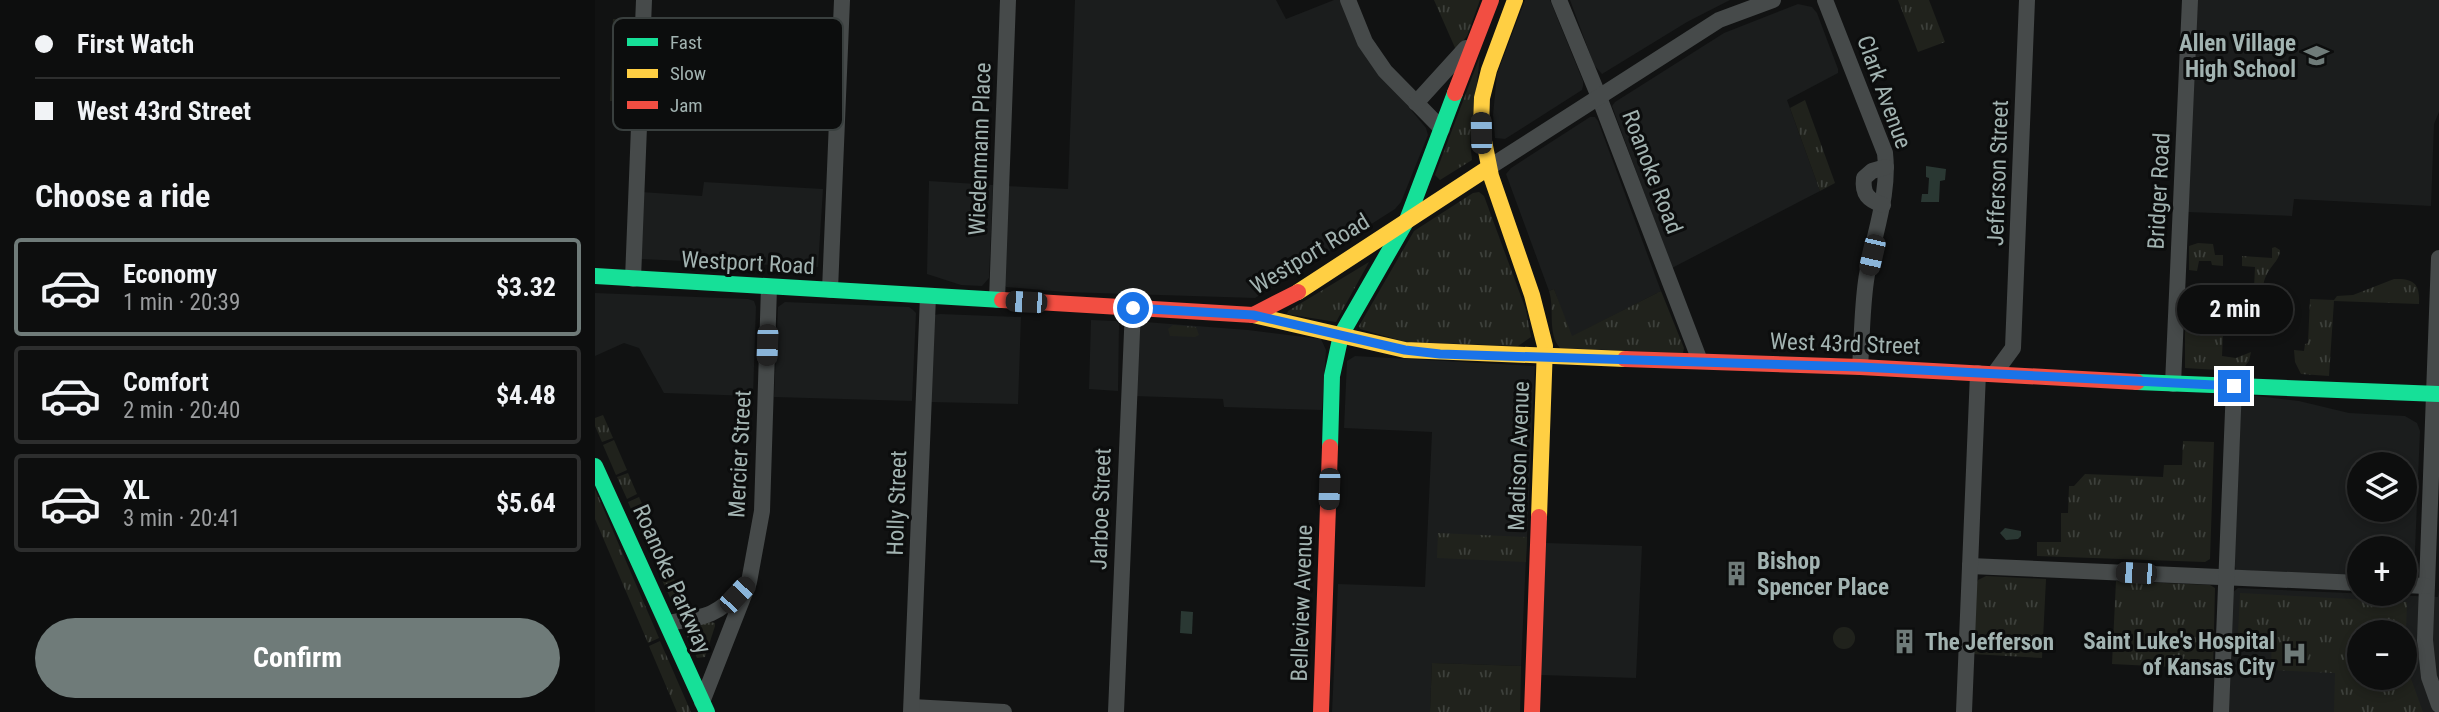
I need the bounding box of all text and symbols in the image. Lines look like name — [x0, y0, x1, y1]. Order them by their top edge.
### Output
legend — [613, 18, 843, 130]
text: First Watch — [77, 29, 194, 59]
place label: Allen Village High School — [2179, 30, 2296, 83]
text: Fast — [670, 31, 702, 54]
street label: Clark Avenue — [1851, 32, 1917, 152]
school or university icon: Allen Village High School — [2302, 42, 2330, 70]
text: Slow — [670, 62, 706, 85]
street label: Wiedenmann Place — [963, 62, 997, 236]
text: Jam — [670, 94, 703, 117]
text: West 43rd Street — [77, 96, 251, 126]
street label: Jefferson Street — [1982, 99, 2014, 247]
street label: Roanoke Road — [1616, 107, 1688, 237]
car — [1471, 112, 1492, 154]
street label: Bridger Road — [2142, 132, 2176, 250]
text: Choose a ride — [35, 177, 210, 215]
street label: Westport Road — [1246, 208, 1374, 300]
car — [1858, 232, 1887, 278]
street label: Westport Road — [680, 246, 816, 280]
icon: car — [39, 256, 102, 319]
text: Economy — [123, 259, 217, 289]
text: $3.32 — [496, 272, 556, 302]
callout: 2 min — [2176, 284, 2292, 334]
text: 1 min · 20:39 — [123, 289, 240, 316]
car — [1005, 290, 1048, 314]
route start — [1117, 292, 1149, 324]
text: 2 min — [2209, 296, 2261, 323]
car — [756, 324, 779, 366]
street label: West 43rd Street — [1769, 328, 1921, 360]
icon: car — [39, 364, 102, 427]
text: Comfort — [123, 367, 209, 397]
route end — [2218, 370, 2250, 402]
text: $4.48 — [496, 380, 556, 410]
street label: Madison Avenue — [1503, 381, 1535, 531]
street label: Mercier Street — [723, 389, 757, 519]
text: 2 min · 20:40 — [123, 397, 240, 424]
street label: Jarboe Street — [1085, 448, 1117, 570]
street label: Holly Street — [882, 450, 912, 556]
map controls — [2347, 452, 2417, 690]
button: layers — [2347, 452, 2417, 522]
car — [1318, 468, 1341, 510]
icon: car — [39, 472, 102, 535]
text: XL — [123, 475, 150, 505]
text: $5.64 — [496, 488, 556, 518]
street label: Roanoke Parkway — [627, 500, 717, 658]
text: 3 min · 20:41 — [123, 505, 240, 532]
street label: Belleview Avenue — [1286, 524, 1318, 682]
button: + — [2347, 536, 2417, 606]
place label: Bishop Spencer Place — [1757, 548, 1889, 601]
building icon: Bishop Spencer Place — [1723, 560, 1751, 588]
car — [2115, 561, 2158, 585]
car — [715, 572, 760, 618]
button: Confirm — [35, 618, 560, 698]
button: − — [2347, 620, 2417, 690]
building icon: The Jefferson — [1891, 628, 1919, 656]
place label: Saint Luke's Hospital of Kansas City — [2083, 628, 2276, 681]
place label: The Jefferson — [1925, 629, 2054, 656]
hospital icon: Saint Luke's Hospital of Kansas City — [2281, 640, 2309, 668]

